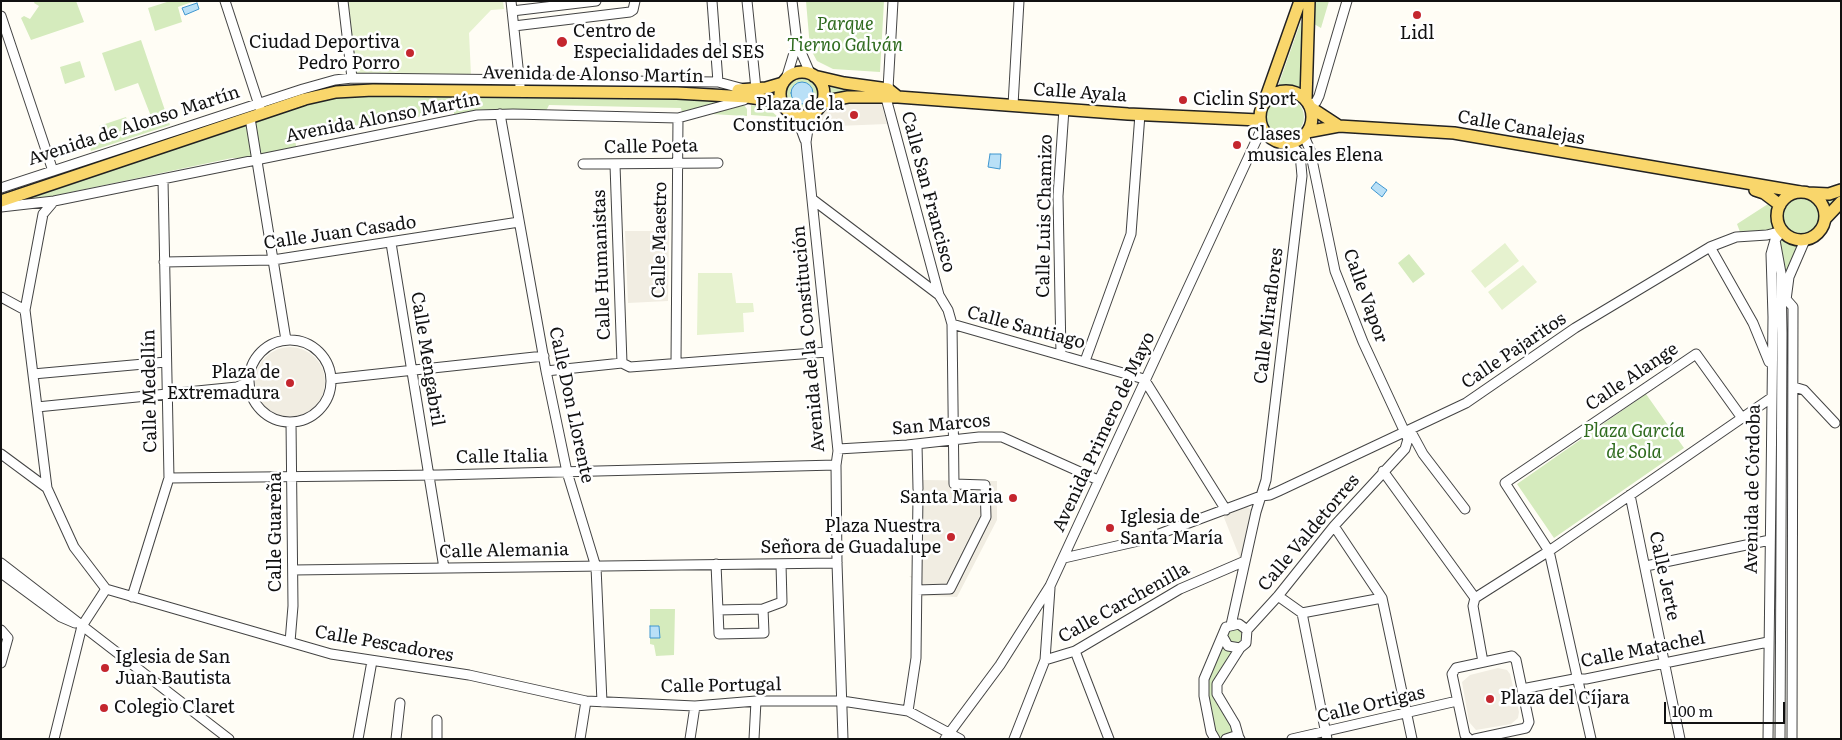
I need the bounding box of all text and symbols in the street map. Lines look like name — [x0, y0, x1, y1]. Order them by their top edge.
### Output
marker: Lidl — [1411, 9, 1423, 21]
park label: Parque Tierno Galván — [787, 14, 903, 56]
place label: Centro de Especialidades del SES — [573, 21, 765, 64]
place label: Lidl — [1400, 23, 1434, 45]
place label: Ciudad Deportiva Pedro Porro — [249, 32, 400, 74]
marker: Centro de Especialidades del SES — [555, 35, 569, 49]
marker: Ciudad Deportiva Pedro Porro — [404, 47, 416, 59]
street label: Avenida de Alonso Martín — [482, 62, 704, 88]
street label: Calle Ayala — [1032, 79, 1128, 107]
street label: Avenida de Alonso Martín — [25, 82, 243, 170]
street label: Avenida Alonso Martín — [284, 89, 482, 147]
place label: Ciclin Sport — [1193, 89, 1296, 111]
place label: Plaza de la Constitución — [733, 94, 844, 136]
marker: Ciclin Sport — [1177, 94, 1189, 106]
street label: Calle Canalejas — [1456, 106, 1586, 150]
marker: Plaza de la Constitución — [848, 109, 860, 121]
street label: Calle San Francisco — [896, 109, 960, 275]
place label: Clases musicales Elena — [1247, 124, 1383, 166]
street label: Calle Luis Chamizo — [1033, 134, 1057, 298]
street label: Calle Poeta — [604, 135, 698, 159]
marker: Clases musicales Elena — [1231, 139, 1243, 151]
street label: Calle Maestro — [648, 181, 672, 299]
street label: Calle Humanistas — [589, 189, 615, 341]
street label: Calle Juan Casado — [262, 212, 418, 254]
street label: Avenida de la Constitución — [788, 225, 830, 453]
street label: Calle Vapor — [1338, 246, 1392, 346]
street label: Calle Miraflores — [1250, 247, 1288, 385]
street label: Calle Mengabril — [406, 290, 448, 428]
street label: Calle Santiago — [964, 302, 1088, 354]
street label: Calle Pajaritos — [1458, 308, 1570, 394]
street label: Calle Don Llorente — [544, 325, 598, 485]
street label: Calle Medellín — [138, 329, 162, 453]
street label: Avenida Primero de Mayo — [1048, 329, 1160, 535]
street label: Calle Alange — [1582, 338, 1682, 416]
place label: Plaza de Extremadura — [167, 362, 280, 404]
marker: Plaza de Extremadura — [284, 377, 296, 389]
street label: Avenida de Córdoba — [1741, 404, 1765, 574]
street label: San Marcos — [891, 410, 991, 440]
park label: Plaza García de Sola — [1583, 421, 1685, 464]
street label: Calle Italia — [456, 445, 548, 469]
street label: Calle Valdetorres — [1254, 470, 1364, 596]
street label: Calle Guareña — [265, 472, 287, 592]
place label: Santa Maria — [900, 487, 1003, 509]
marker: Santa Maria — [1007, 492, 1019, 504]
place label: Iglesia de Santa María — [1120, 507, 1223, 550]
place label: Plaza Nuestra Señora de Guadalupe — [760, 516, 941, 558]
marker: Iglesia de Santa María — [1104, 522, 1116, 534]
street label: Calle Jerte — [1644, 530, 1684, 622]
marker: Plaza Nuestra Señora de Guadalupe — [945, 531, 957, 543]
street label: Calle Alemania — [439, 539, 569, 563]
street label: Calle Carchenilla — [1055, 558, 1193, 648]
street label: Calle Pescadores — [313, 621, 455, 667]
street label: Calle Matachel — [1579, 627, 1707, 673]
place label: Iglesia de San Juan Bautista — [115, 647, 231, 690]
marker: Iglesia de San Juan Bautista — [99, 662, 111, 674]
street label: Calle Portugal — [660, 674, 782, 698]
street label: Calle Ortigas — [1315, 682, 1427, 728]
place label: Plaza del Cíjara — [1500, 688, 1630, 710]
scale bar — [1667, 692, 1788, 724]
marker: Plaza del Cíjara — [1484, 693, 1496, 705]
place label: Colegio Claret — [114, 697, 235, 719]
text: 100 m — [1672, 699, 1713, 722]
marker: Colegio Claret — [98, 702, 110, 714]

